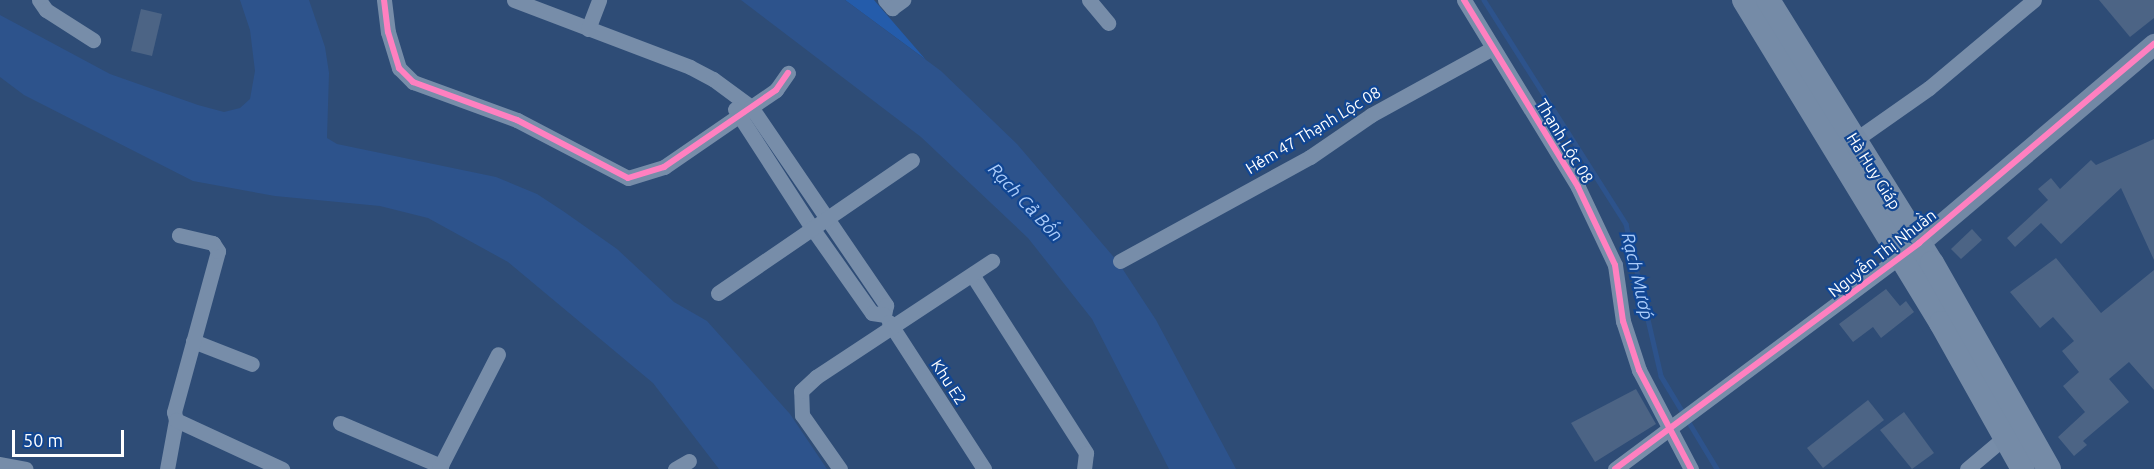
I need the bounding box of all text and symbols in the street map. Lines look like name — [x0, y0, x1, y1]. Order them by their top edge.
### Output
street label: Hẻm 47 Thạnh Lộc 08 — [1242, 82, 1384, 178]
street label: Thạnh Lộc 08 — [1532, 95, 1598, 187]
street label: Hà Huy Giáp — [1843, 129, 1905, 213]
water label: Rạch Cả Bốn — [984, 158, 1068, 246]
street label: Nguyễn Thị Nhuần — [1824, 205, 1940, 301]
water label: Rạch Mướp — [1618, 230, 1658, 322]
street label: Khu E2 — [927, 356, 971, 408]
scale bar — [15, 418, 128, 456]
text: 50 m — [23, 430, 63, 450]

